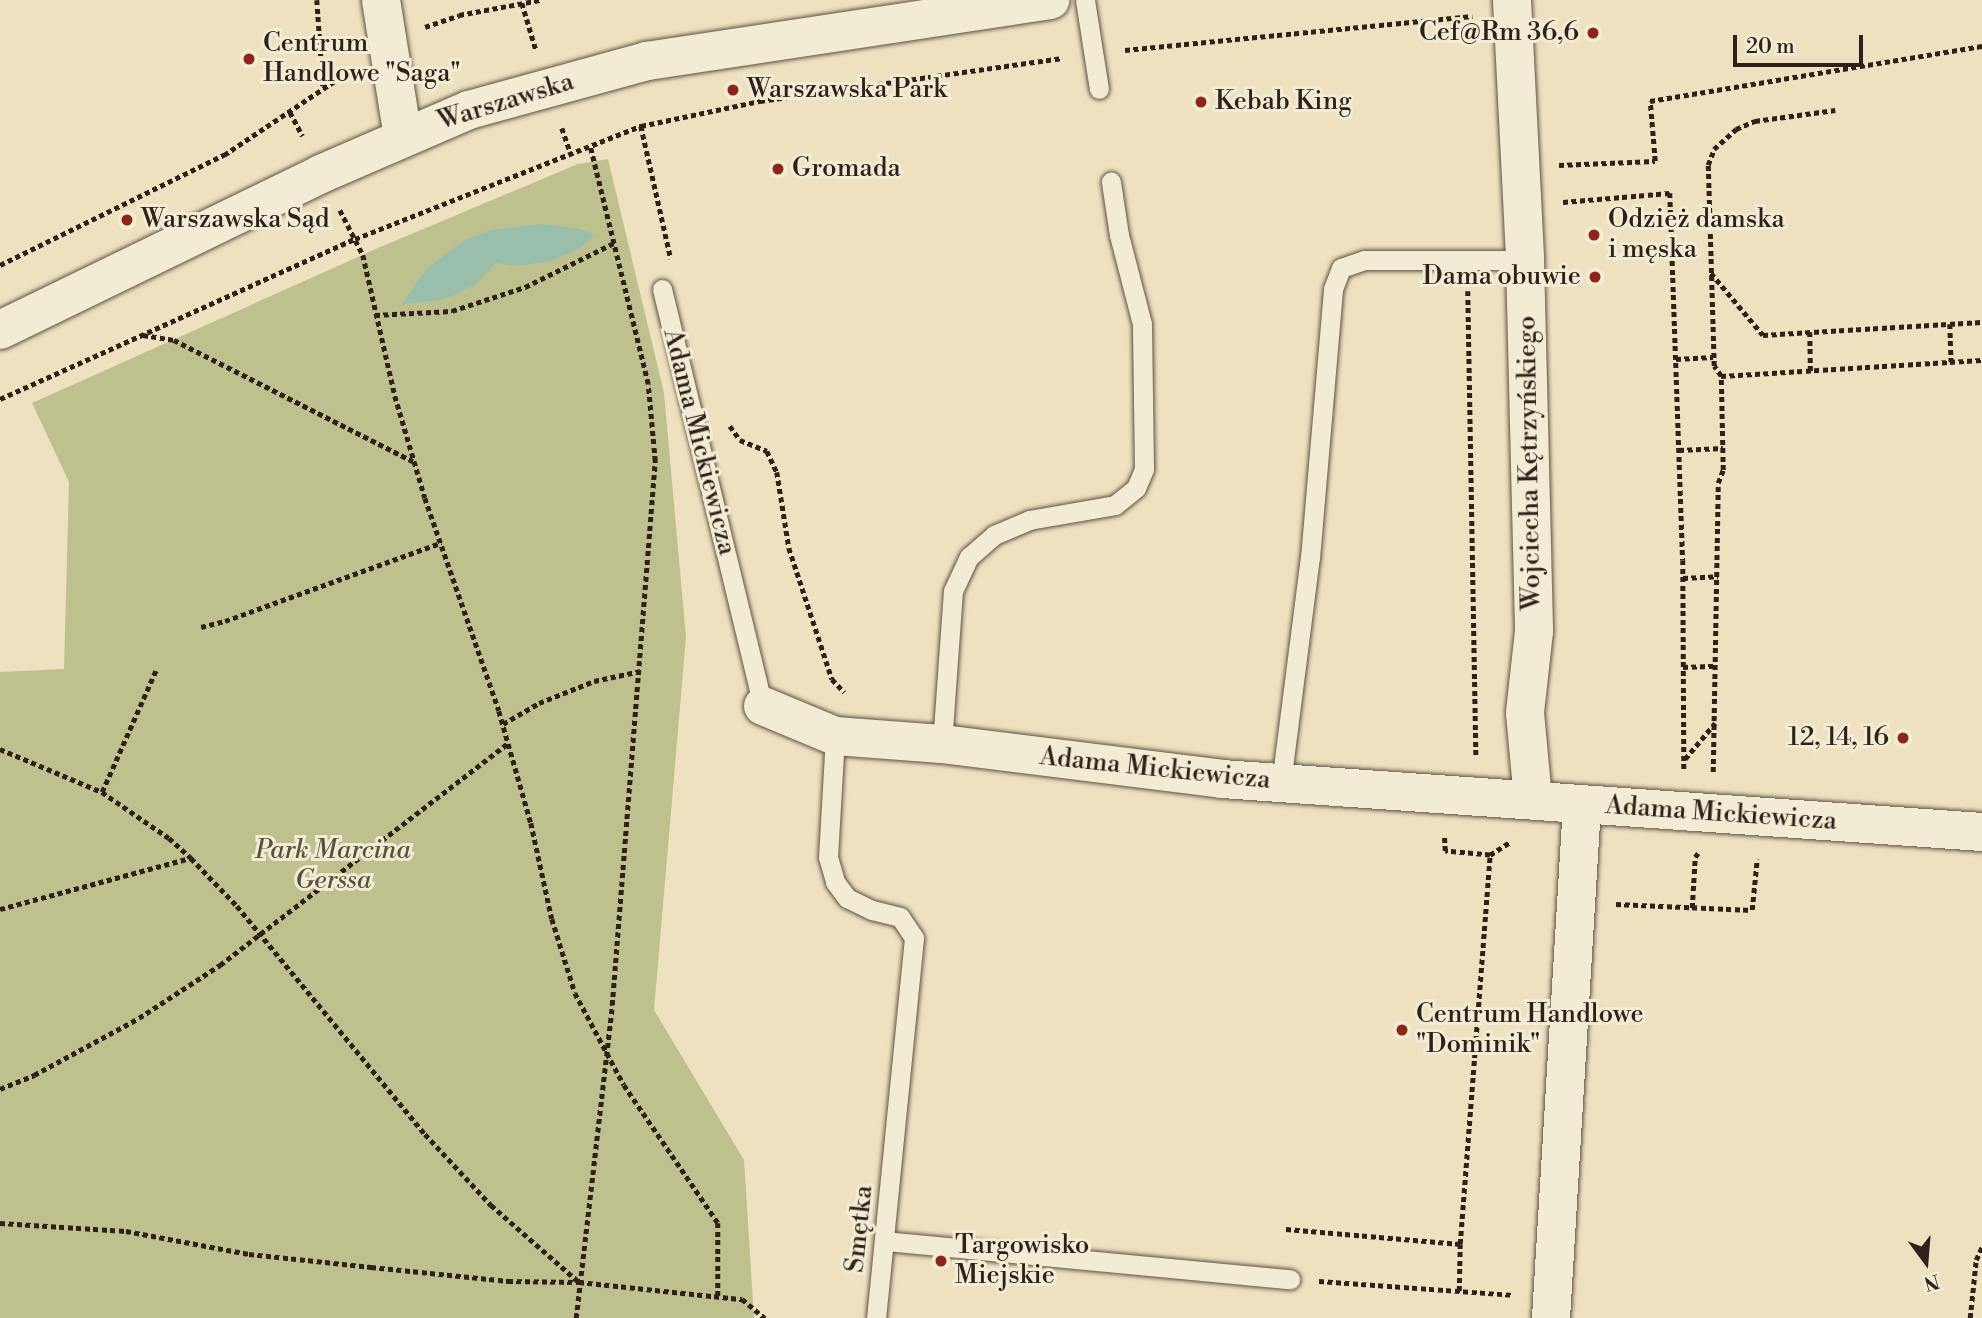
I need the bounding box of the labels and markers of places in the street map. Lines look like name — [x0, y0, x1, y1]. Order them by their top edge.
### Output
place label: Cef@Rm 36,6 — [1419, 17, 1579, 49]
marker: Cef@Rm 36,6 — [1585, 25, 1601, 41]
place label: Centrum Handlowe "Saga" — [263, 28, 461, 90]
marker: Centrum Handlowe "Saga" — [241, 51, 257, 67]
place label: Warszawska Park — [747, 74, 947, 106]
marker: Warszawska Park — [725, 82, 741, 98]
place label: Kebab King — [1215, 86, 1352, 118]
marker: Kebab King — [1193, 94, 1209, 110]
place label: Gromada — [792, 153, 901, 185]
marker: Gromada — [770, 161, 786, 177]
place label: Warszawska Sąd — [141, 204, 330, 236]
place label: Odzież damska i męska — [1608, 204, 1785, 266]
marker: Warszawska Sąd — [119, 212, 135, 228]
marker: Odzież damska i męska — [1586, 227, 1602, 243]
place label: Dama obuwie — [1423, 261, 1581, 293]
marker: Dama obuwie — [1587, 269, 1603, 285]
place label: 12, 14, 16 — [1788, 722, 1889, 754]
marker: 12, 14, 16 — [1895, 730, 1911, 746]
place label: Centrum Handlowe "Dominik" — [1416, 999, 1644, 1060]
marker: Centrum Handlowe "Dominik" — [1394, 1022, 1410, 1038]
place label: Targowisko Miejskie — [955, 1230, 1089, 1292]
marker: Targowisko Miejskie — [933, 1253, 949, 1269]

